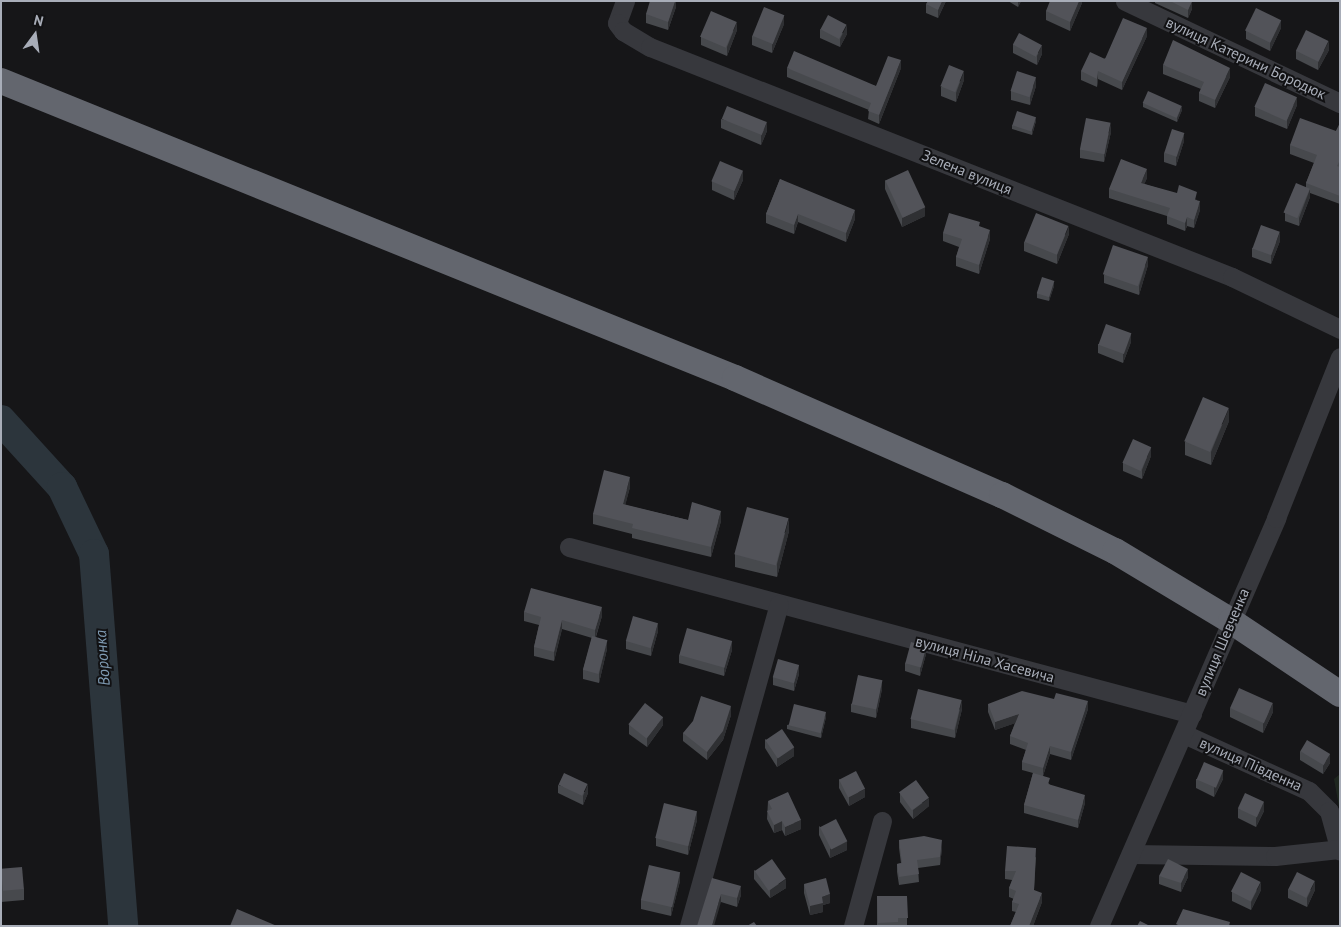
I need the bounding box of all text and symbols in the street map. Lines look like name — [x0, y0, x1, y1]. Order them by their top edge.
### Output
north arrow — [10, 10, 60, 60]
text: N — [32, 11, 45, 30]
street label: вулиця Катерини Бородюк — [1163, 13, 1329, 103]
street label: Зелена вулиця — [919, 146, 1015, 198]
street label: вулиця Шевченка — [1191, 585, 1253, 699]
water label: Воронка — [90, 629, 114, 687]
street label: вулиця Ніла Хасевича — [913, 632, 1057, 686]
street label: вулиця Південна — [1197, 733, 1305, 795]

